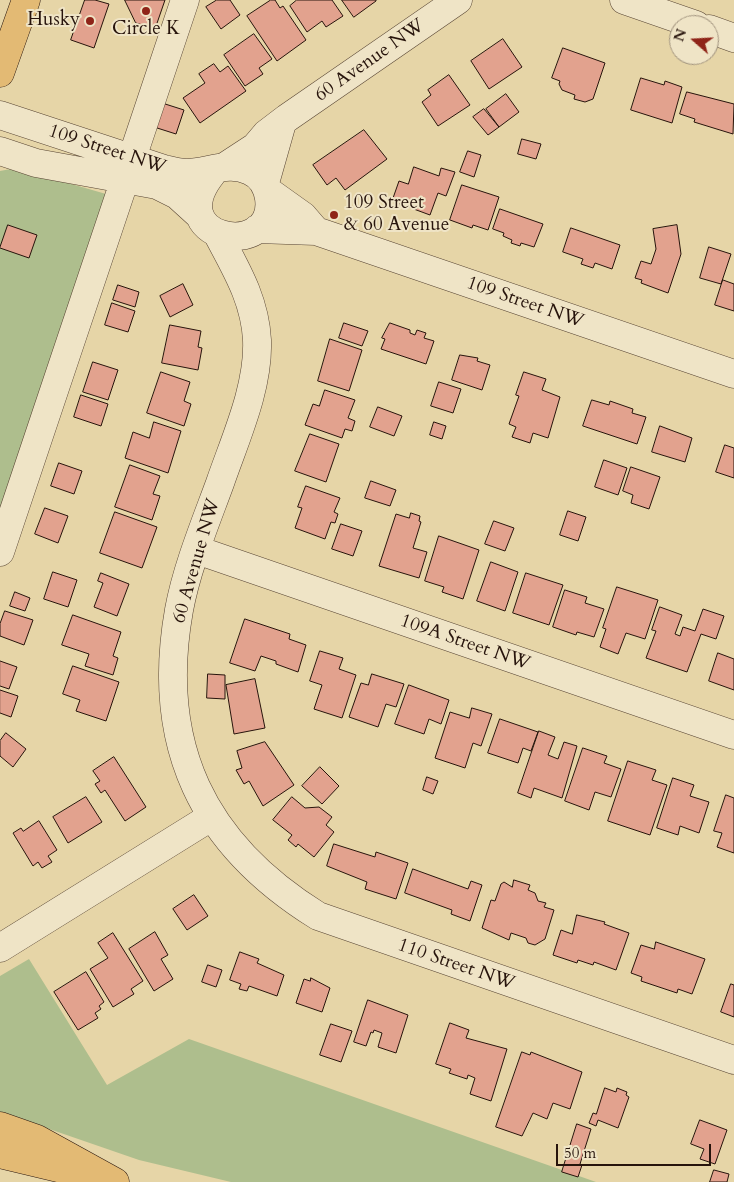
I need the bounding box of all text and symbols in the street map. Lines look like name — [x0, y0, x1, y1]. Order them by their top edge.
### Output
marker: Circle K — [140, 5, 152, 17]
place label: Husky — [27, 10, 80, 32]
marker: Husky — [84, 15, 96, 27]
street label: 60 Avenue NW — [311, 15, 429, 107]
north arrow — [669, 15, 719, 65]
place label: Circle K — [112, 19, 180, 41]
text: N — [669, 26, 691, 44]
street label: 109 Street NW — [45, 120, 169, 180]
place label: 109 Street & 60 Avenue — [344, 193, 449, 237]
marker: 109 Street & 60 Avenue — [328, 209, 340, 221]
street label: 109 Street NW — [463, 272, 587, 334]
street label: 60 Avenue NW — [168, 496, 226, 626]
street label: 109A Street NW — [397, 610, 533, 676]
street label: 110 Street NW — [394, 934, 518, 996]
scale bar — [559, 1134, 714, 1166]
text: 50 m — [564, 1143, 596, 1163]

